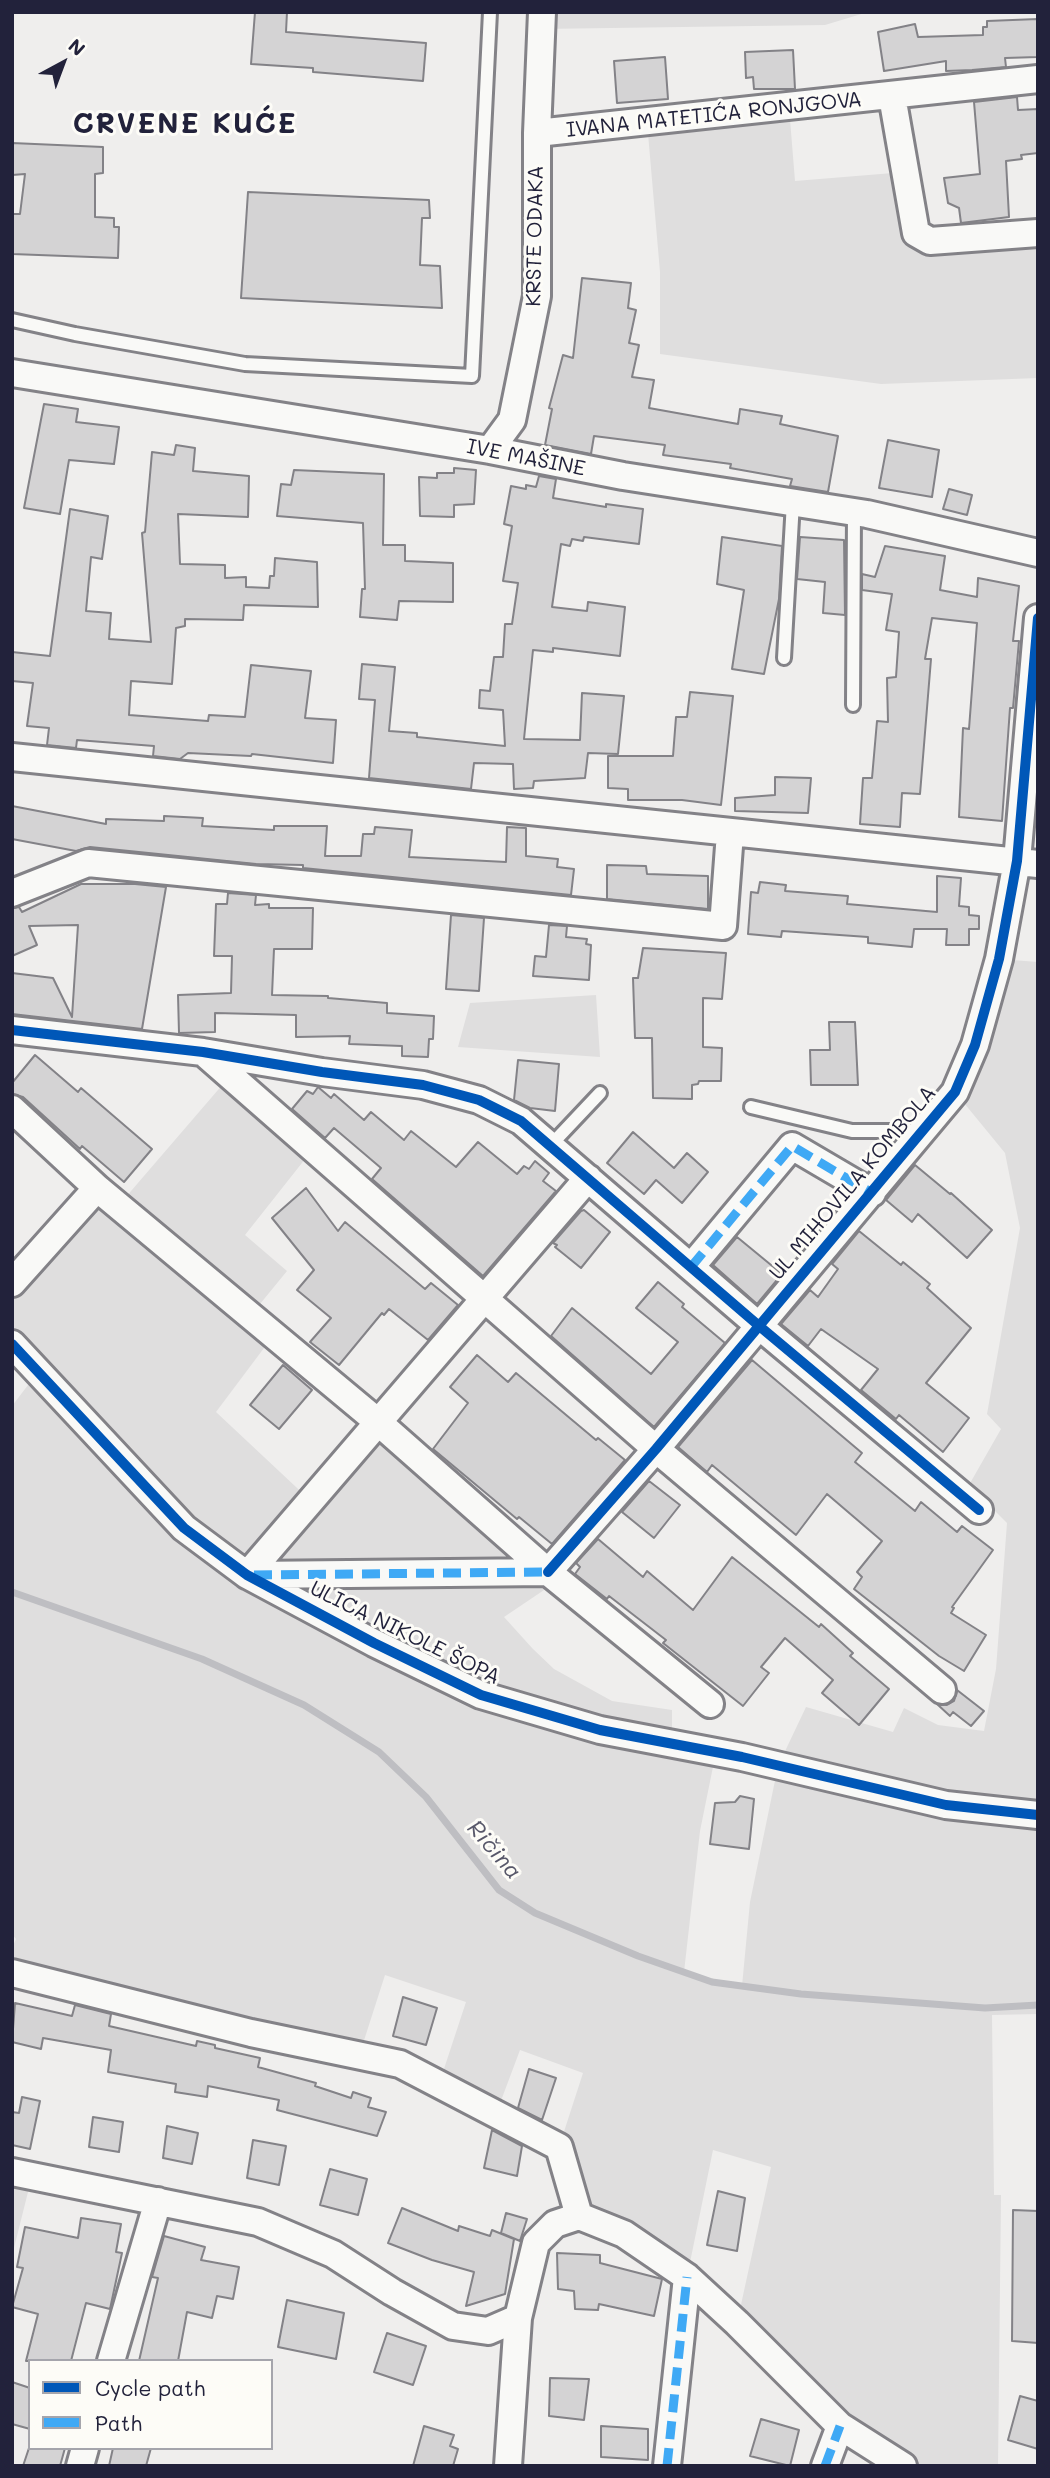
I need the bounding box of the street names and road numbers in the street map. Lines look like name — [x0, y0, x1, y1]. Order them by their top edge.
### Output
street label: IVANA MATETIĆA RONJGOVA — [565, 87, 863, 143]
street label: KRSTE ODAKA — [521, 165, 549, 307]
street label: IVE MAŠINE — [464, 434, 588, 482]
street label: UL MIHOVILA KOMBOLA — [764, 1081, 942, 1285]
street label: ULICA NIKOLE ŠOPA — [306, 1576, 504, 1690]

